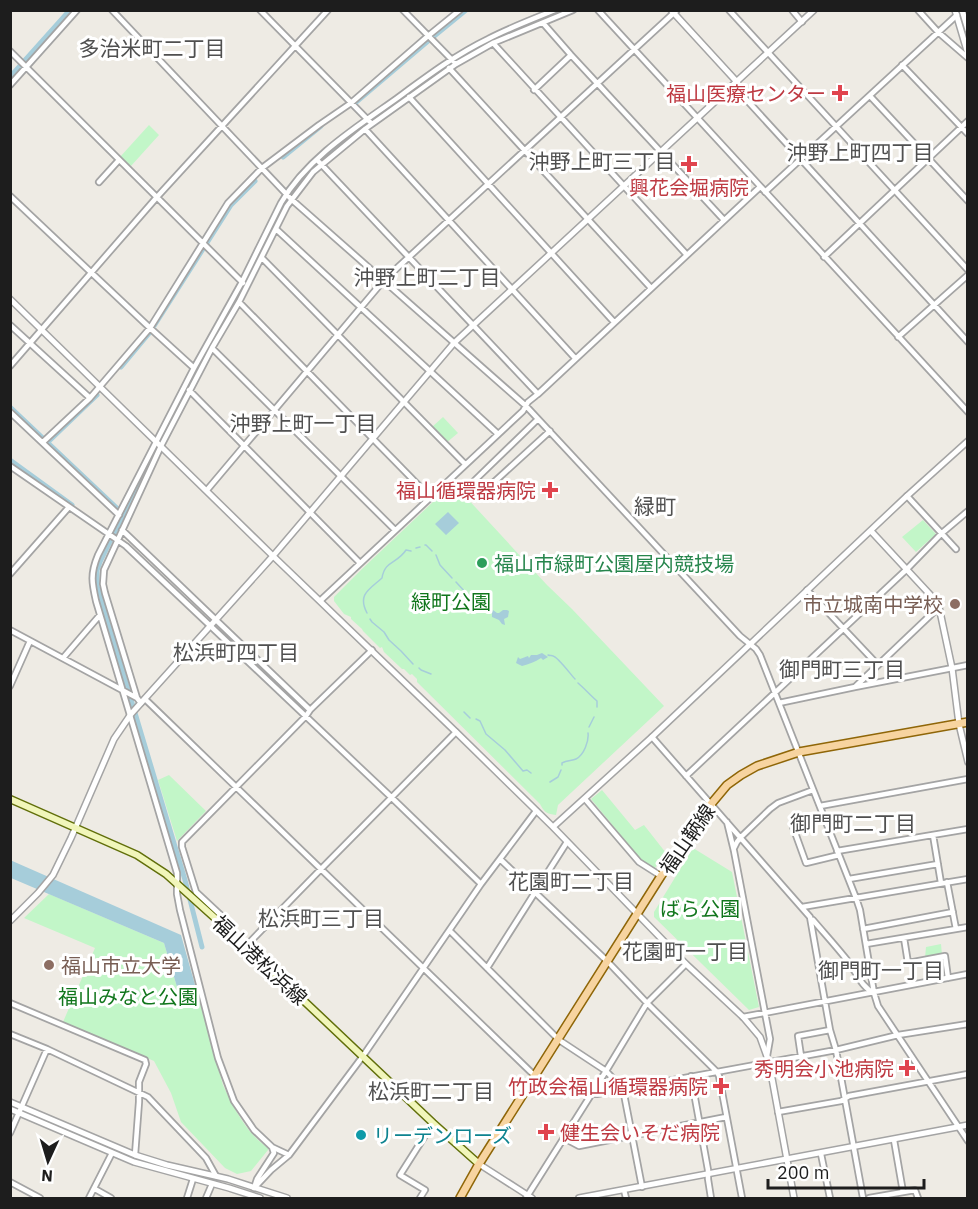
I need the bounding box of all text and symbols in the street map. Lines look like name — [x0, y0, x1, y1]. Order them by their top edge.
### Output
district label: 多治米町二丁目 — [79, 34, 226, 62]
place label: 福山医療センター — [666, 80, 826, 107]
marker: 福山医療センター — [831, 84, 849, 102]
district label: 沖野上町四丁目 — [787, 138, 934, 166]
district label: 沖野上町三丁目 — [529, 147, 676, 175]
marker: 興花会堀病院 — [680, 155, 698, 173]
place label: 興花会堀病院 — [629, 174, 749, 201]
district label: 沖野上町二丁目 — [354, 263, 501, 291]
district label: 沖野上町一丁目 — [230, 409, 377, 437]
place label: 福山循環器病院 — [396, 477, 536, 504]
marker: 福山循環器病院 — [541, 481, 559, 499]
district label: 緑町 — [634, 492, 676, 520]
place label: 福山市緑町公園屋内競技場 — [494, 550, 734, 577]
marker: 福山市緑町公園屋内競技場 — [475, 556, 489, 570]
park label: 緑町公園 — [411, 588, 491, 615]
place label: 市立城南中学校 — [803, 591, 943, 618]
marker: 市立城南中学校 — [948, 597, 962, 611]
district label: 松浜町四丁目 — [173, 638, 299, 666]
district label: 御門町三丁目 — [779, 655, 905, 683]
street label: 福山鞆線 — [653, 798, 721, 880]
district label: 御門町二丁目 — [790, 809, 916, 837]
district label: 花園町二丁目 — [508, 867, 634, 895]
park label: ばら公園 — [660, 895, 740, 922]
district label: 松浜町三丁目 — [258, 904, 384, 932]
street label: 福山港松浜線 — [207, 909, 313, 1011]
district label: 花園町一丁目 — [622, 937, 748, 965]
place label: 福山市立大学 — [61, 952, 181, 979]
district label: 御門町一丁目 — [818, 956, 944, 984]
marker: 福山市立大学 — [42, 958, 56, 972]
park label: 福山みなと公園 — [58, 983, 198, 1010]
place label: 秀明会小池病院 — [754, 1055, 894, 1082]
marker: 秀明会小池病院 — [898, 1059, 916, 1077]
place label: 竹政会福山循環器病院 — [508, 1073, 708, 1100]
district label: 松浜町二丁目 — [368, 1077, 494, 1105]
marker: 竹政会福山循環器病院 — [712, 1077, 730, 1095]
place label: 健生会いそだ病院 — [560, 1119, 720, 1146]
place label: リーデンローズ — [373, 1122, 512, 1149]
marker: 健生会いそだ病院 — [537, 1123, 555, 1141]
marker: リーデンローズ — [354, 1128, 368, 1142]
north arrow — [18, 1131, 78, 1191]
scale bar — [768, 1152, 924, 1190]
text: 200 m — [777, 1161, 829, 1184]
text: N — [40, 1166, 53, 1186]

